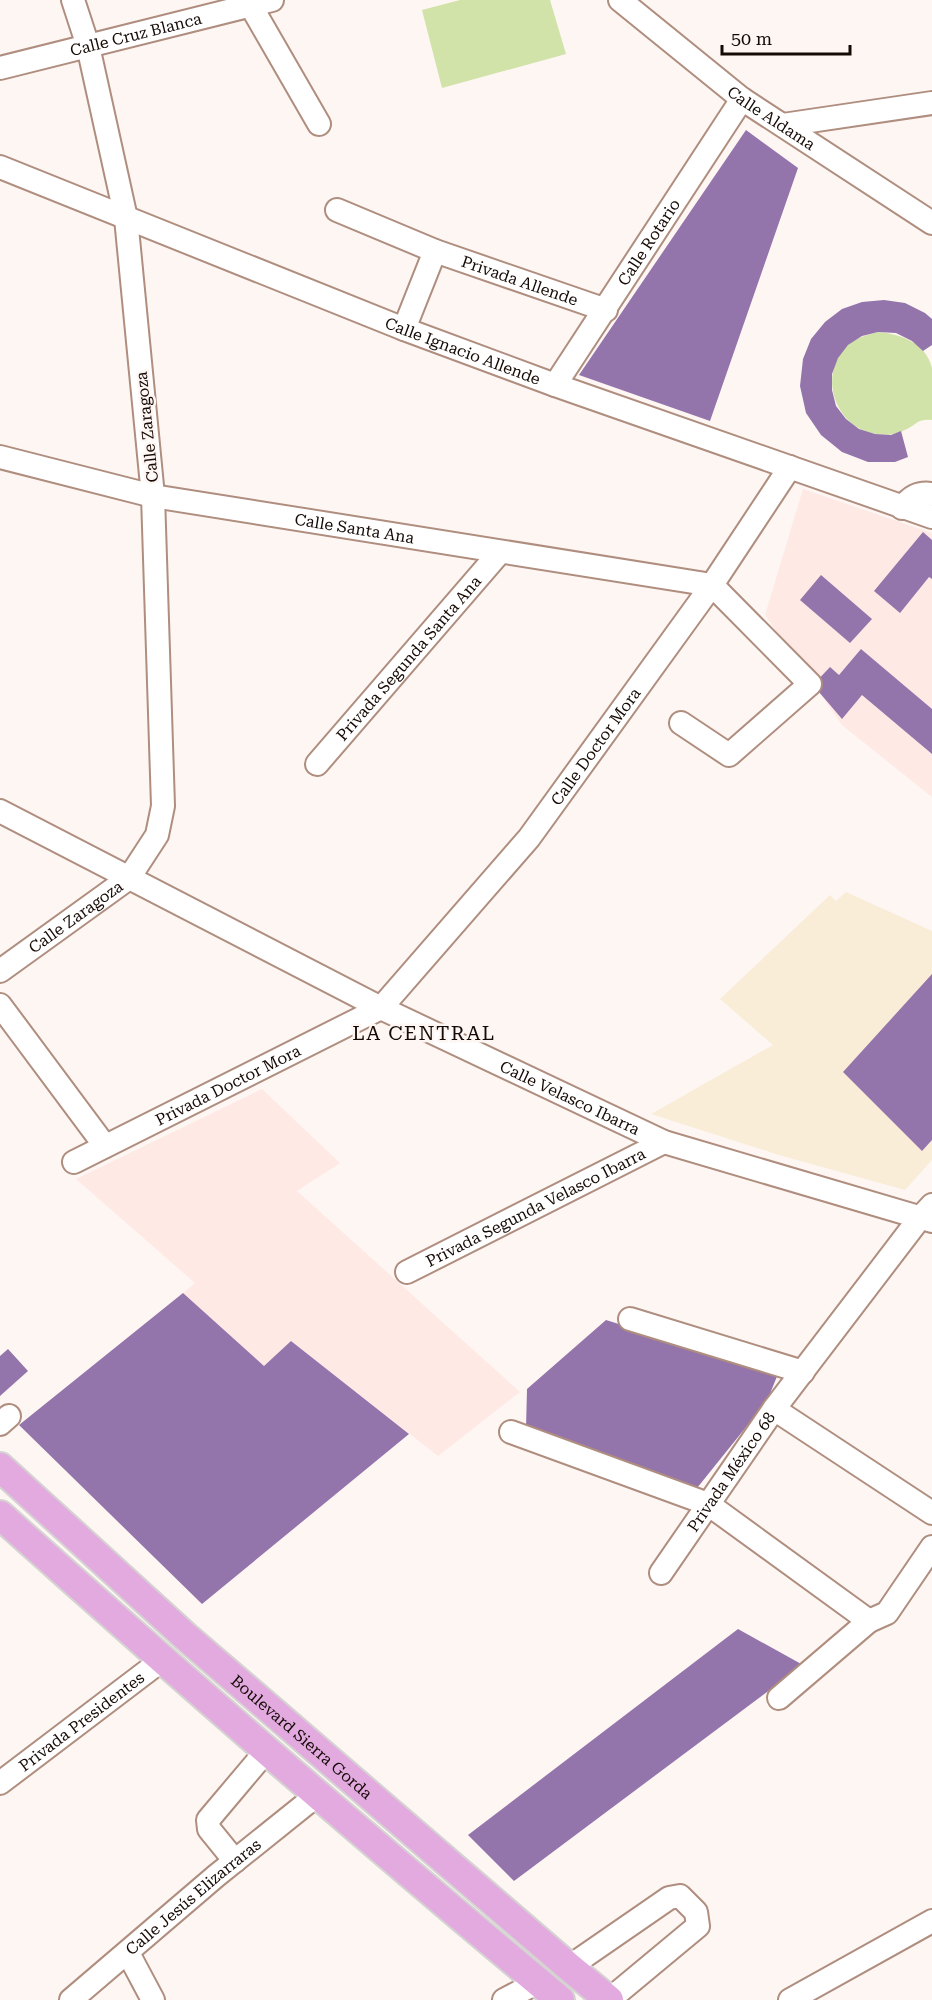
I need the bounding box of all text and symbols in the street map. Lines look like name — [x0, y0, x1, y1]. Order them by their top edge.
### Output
street label: Calle Cruz Blanca — [68, 8, 204, 60]
scale bar — [722, 18, 850, 56]
text: 50 m — [731, 28, 772, 49]
street label: Calle Aldama — [724, 82, 819, 154]
street label: Calle Rotario — [613, 195, 684, 289]
street label: Privada Allende — [459, 251, 581, 309]
street label: Calle Ignacio Allende — [382, 313, 543, 388]
street label: Calle Zaragoza — [132, 370, 162, 483]
street label: Calle Santa Ana — [293, 509, 416, 547]
street label: Privada Segunda Santa Ana — [332, 571, 485, 744]
street label: Calle Doctor Mora — [546, 684, 644, 809]
street label: Calle Zaragoza — [25, 876, 127, 957]
district label: LA CENTRAL — [352, 1021, 496, 1045]
street label: Privada Doctor Mora — [152, 1040, 304, 1129]
street label: Calle Velasco Ibarra — [497, 1056, 643, 1139]
street label: Privada Segunda Velasco Ibarra — [423, 1143, 649, 1270]
street label: Privada México 68 — [683, 1408, 779, 1535]
street label: Privada Presidentes — [15, 1667, 148, 1775]
street label: Boulevard Sierra Gorda — [228, 1671, 377, 1803]
street label: Calle Jesús Elizarraras — [122, 1834, 265, 1959]

